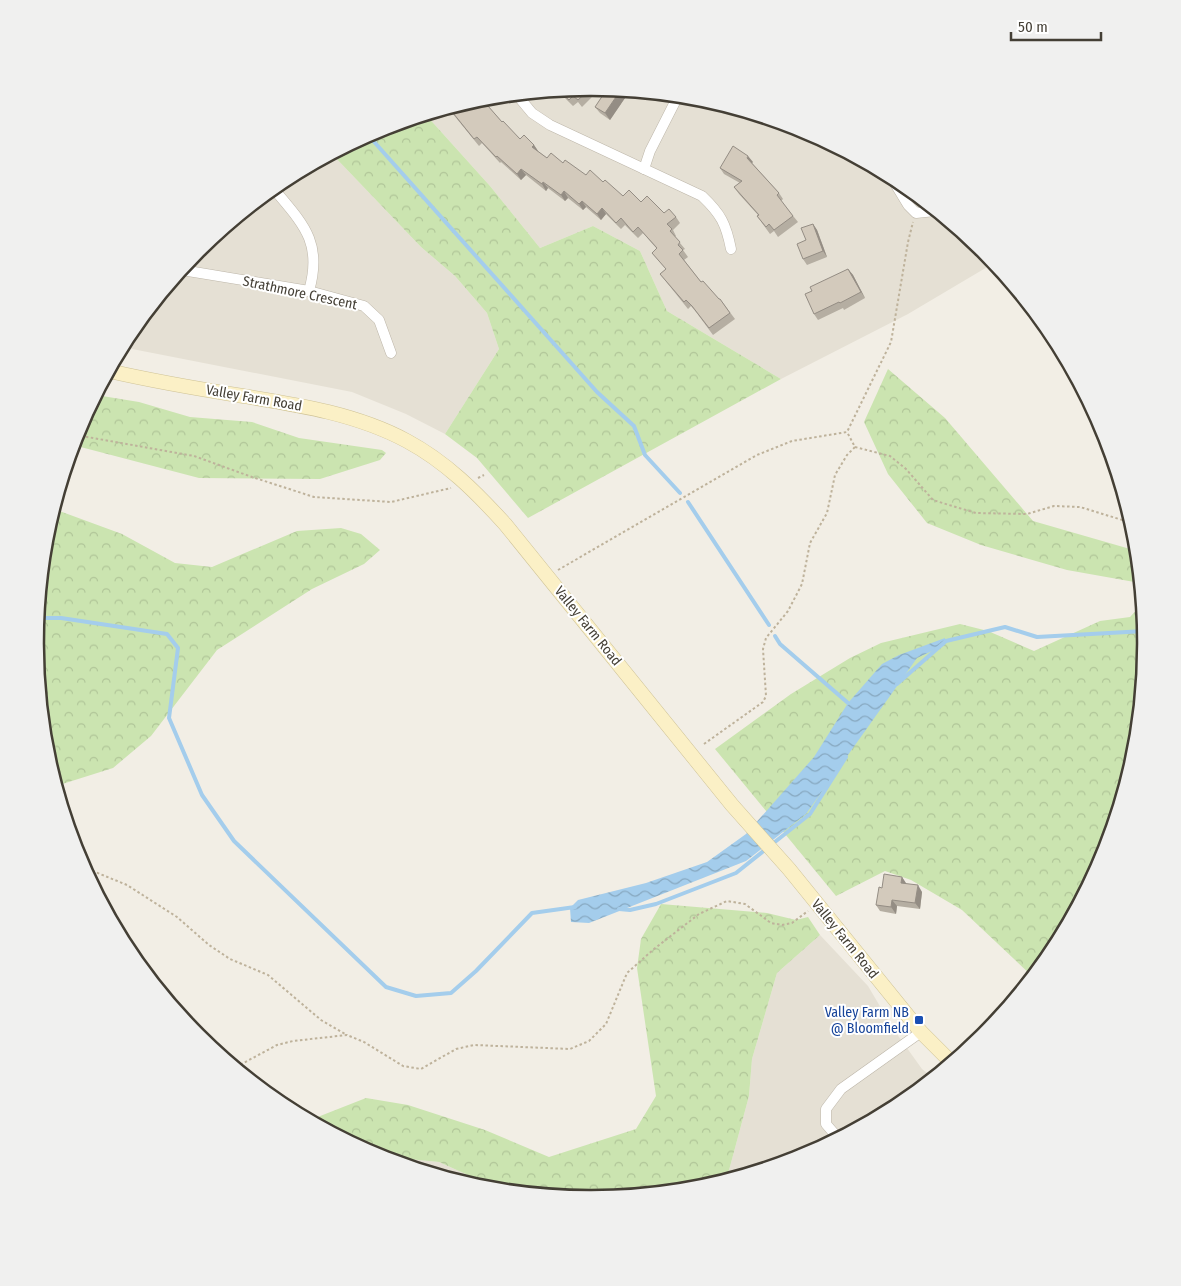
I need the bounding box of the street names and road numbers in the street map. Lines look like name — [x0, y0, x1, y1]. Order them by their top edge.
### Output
street label: Strathmore Crescent — [241, 273, 359, 314]
street label: Valley Farm Road — [205, 381, 303, 415]
street label: Valley Farm Road — [551, 583, 625, 669]
street label: Valley Farm Road — [808, 896, 882, 982]

